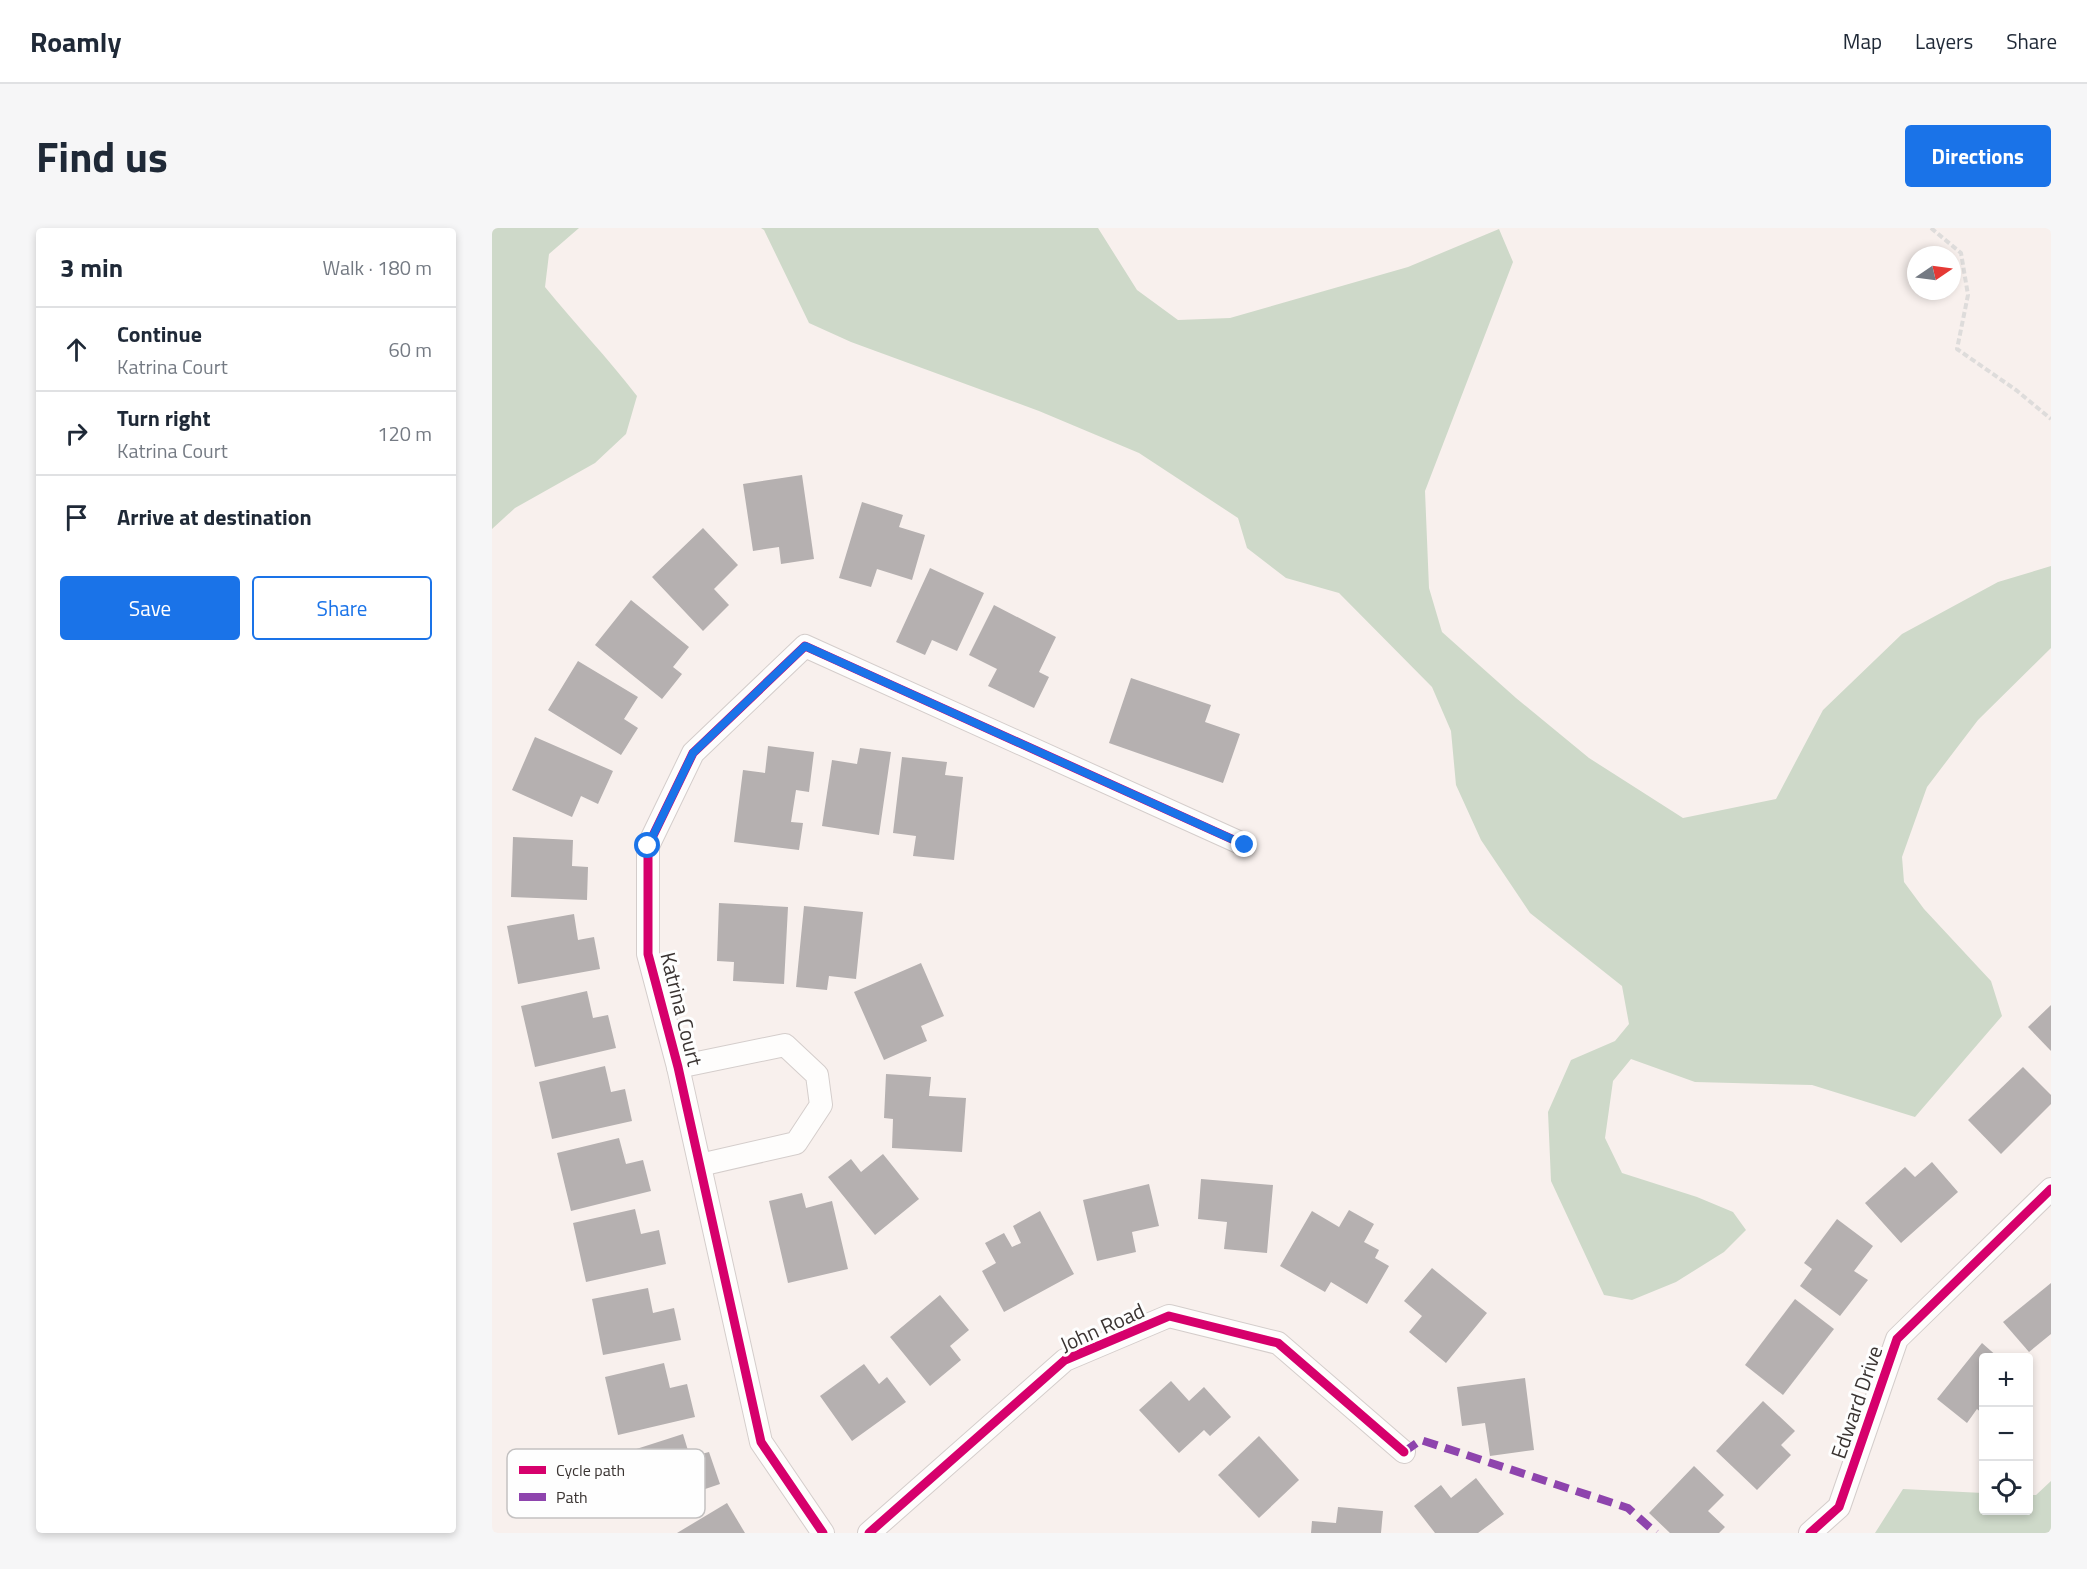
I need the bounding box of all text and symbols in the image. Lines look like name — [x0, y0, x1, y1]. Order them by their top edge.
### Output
text: Roamly — [30, 20, 121, 63]
text: Map — [1843, 25, 1882, 57]
text: Layers — [1915, 25, 1973, 57]
text: Share — [2006, 25, 2057, 57]
text: Find us — [36, 124, 168, 188]
button: Directions — [1905, 125, 2051, 187]
north arrow — [1907, 246, 1961, 300]
text: 3 min — [60, 248, 123, 287]
text: Walk · 180 m — [323, 252, 432, 283]
text: Continue — [117, 317, 202, 351]
icon: ahead — [60, 333, 93, 366]
text: 60 m — [388, 334, 432, 365]
text: Katrina Court — [117, 351, 228, 382]
text: Turn right — [117, 401, 211, 435]
icon: right — [60, 417, 93, 450]
text: 120 m — [377, 418, 432, 449]
text: Katrina Court — [117, 435, 228, 466]
text: Arrive at destination — [117, 500, 312, 534]
icon: arrive — [60, 501, 93, 534]
button: Save — [60, 576, 240, 640]
button: Share — [252, 576, 432, 640]
route end — [1231, 831, 1257, 857]
route start — [634, 832, 660, 858]
street label: Katrina Court — [652, 949, 712, 1070]
street label: John Road — [1055, 1294, 1149, 1360]
street label: Edward Drive — [1822, 1341, 1890, 1463]
map controls — [1979, 1353, 2033, 1515]
button: + — [1979, 1353, 2033, 1407]
button: − — [1979, 1407, 2033, 1461]
legend — [507, 1449, 705, 1518]
text: Cycle path — [556, 1458, 625, 1482]
button: locate — [1979, 1461, 2033, 1515]
text: Path — [556, 1485, 588, 1509]

